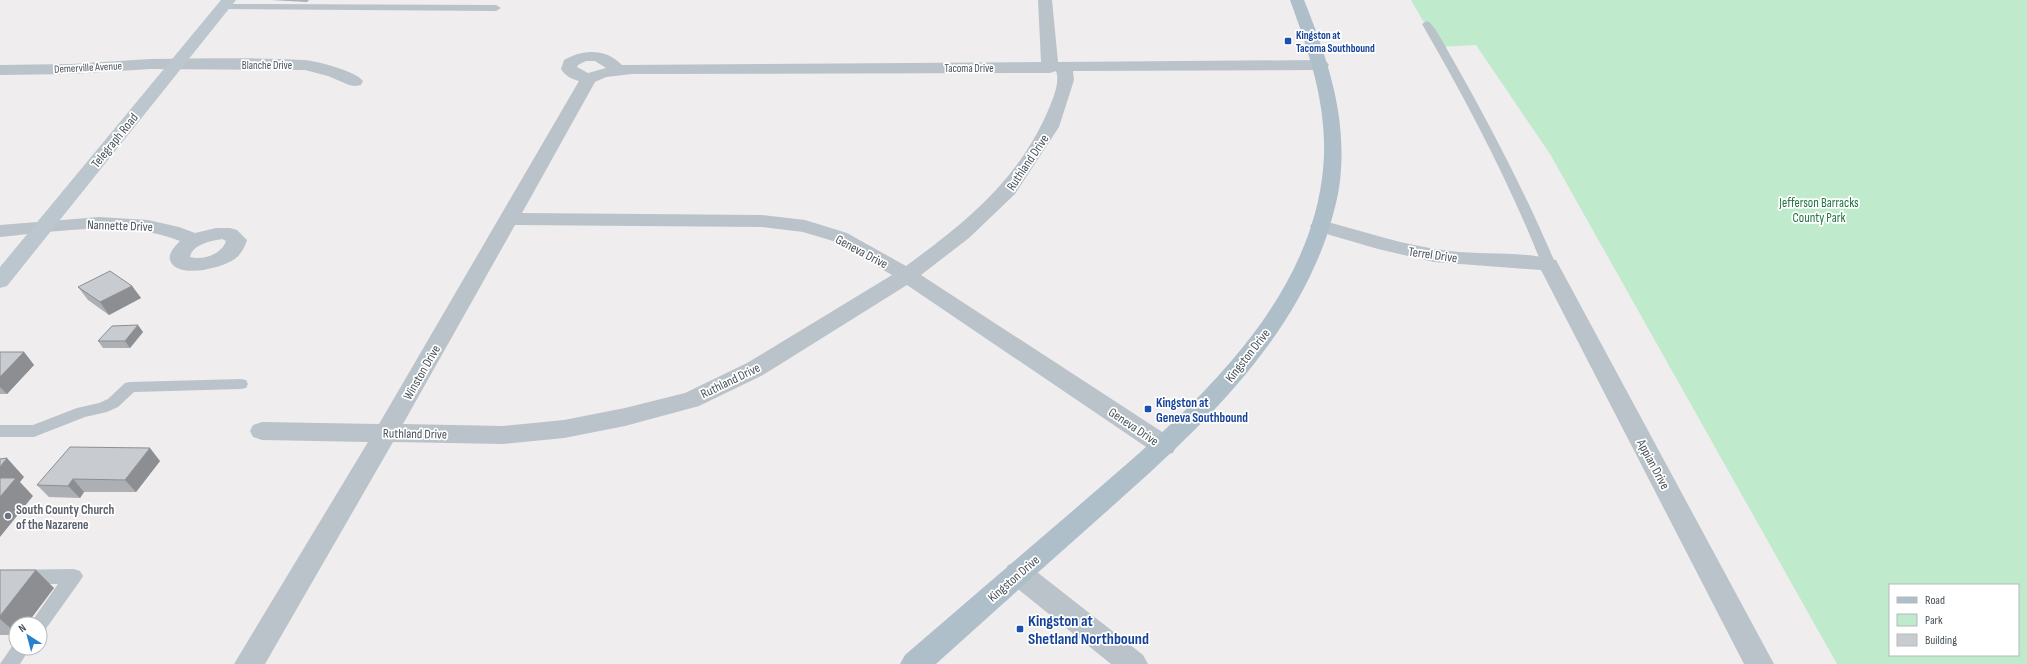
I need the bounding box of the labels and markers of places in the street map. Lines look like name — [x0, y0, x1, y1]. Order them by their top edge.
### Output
place label: Kingston at Tacoma Southbound — [1296, 29, 1375, 55]
marker: Kingston at Tacoma Southbound — [1283, 36, 1293, 46]
place label: Kingston at Geneva Southbound — [1156, 395, 1248, 426]
marker: Kingston at Geneva Southbound — [1143, 404, 1153, 414]
place label: South County Church of the Nazarene — [16, 502, 114, 533]
marker: South County Church of the Nazarene — [3, 511, 13, 521]
place label: Kingston at Shetland Northbound — [1028, 612, 1149, 649]
marker: Kingston at Shetland Northbound — [1015, 624, 1025, 634]

